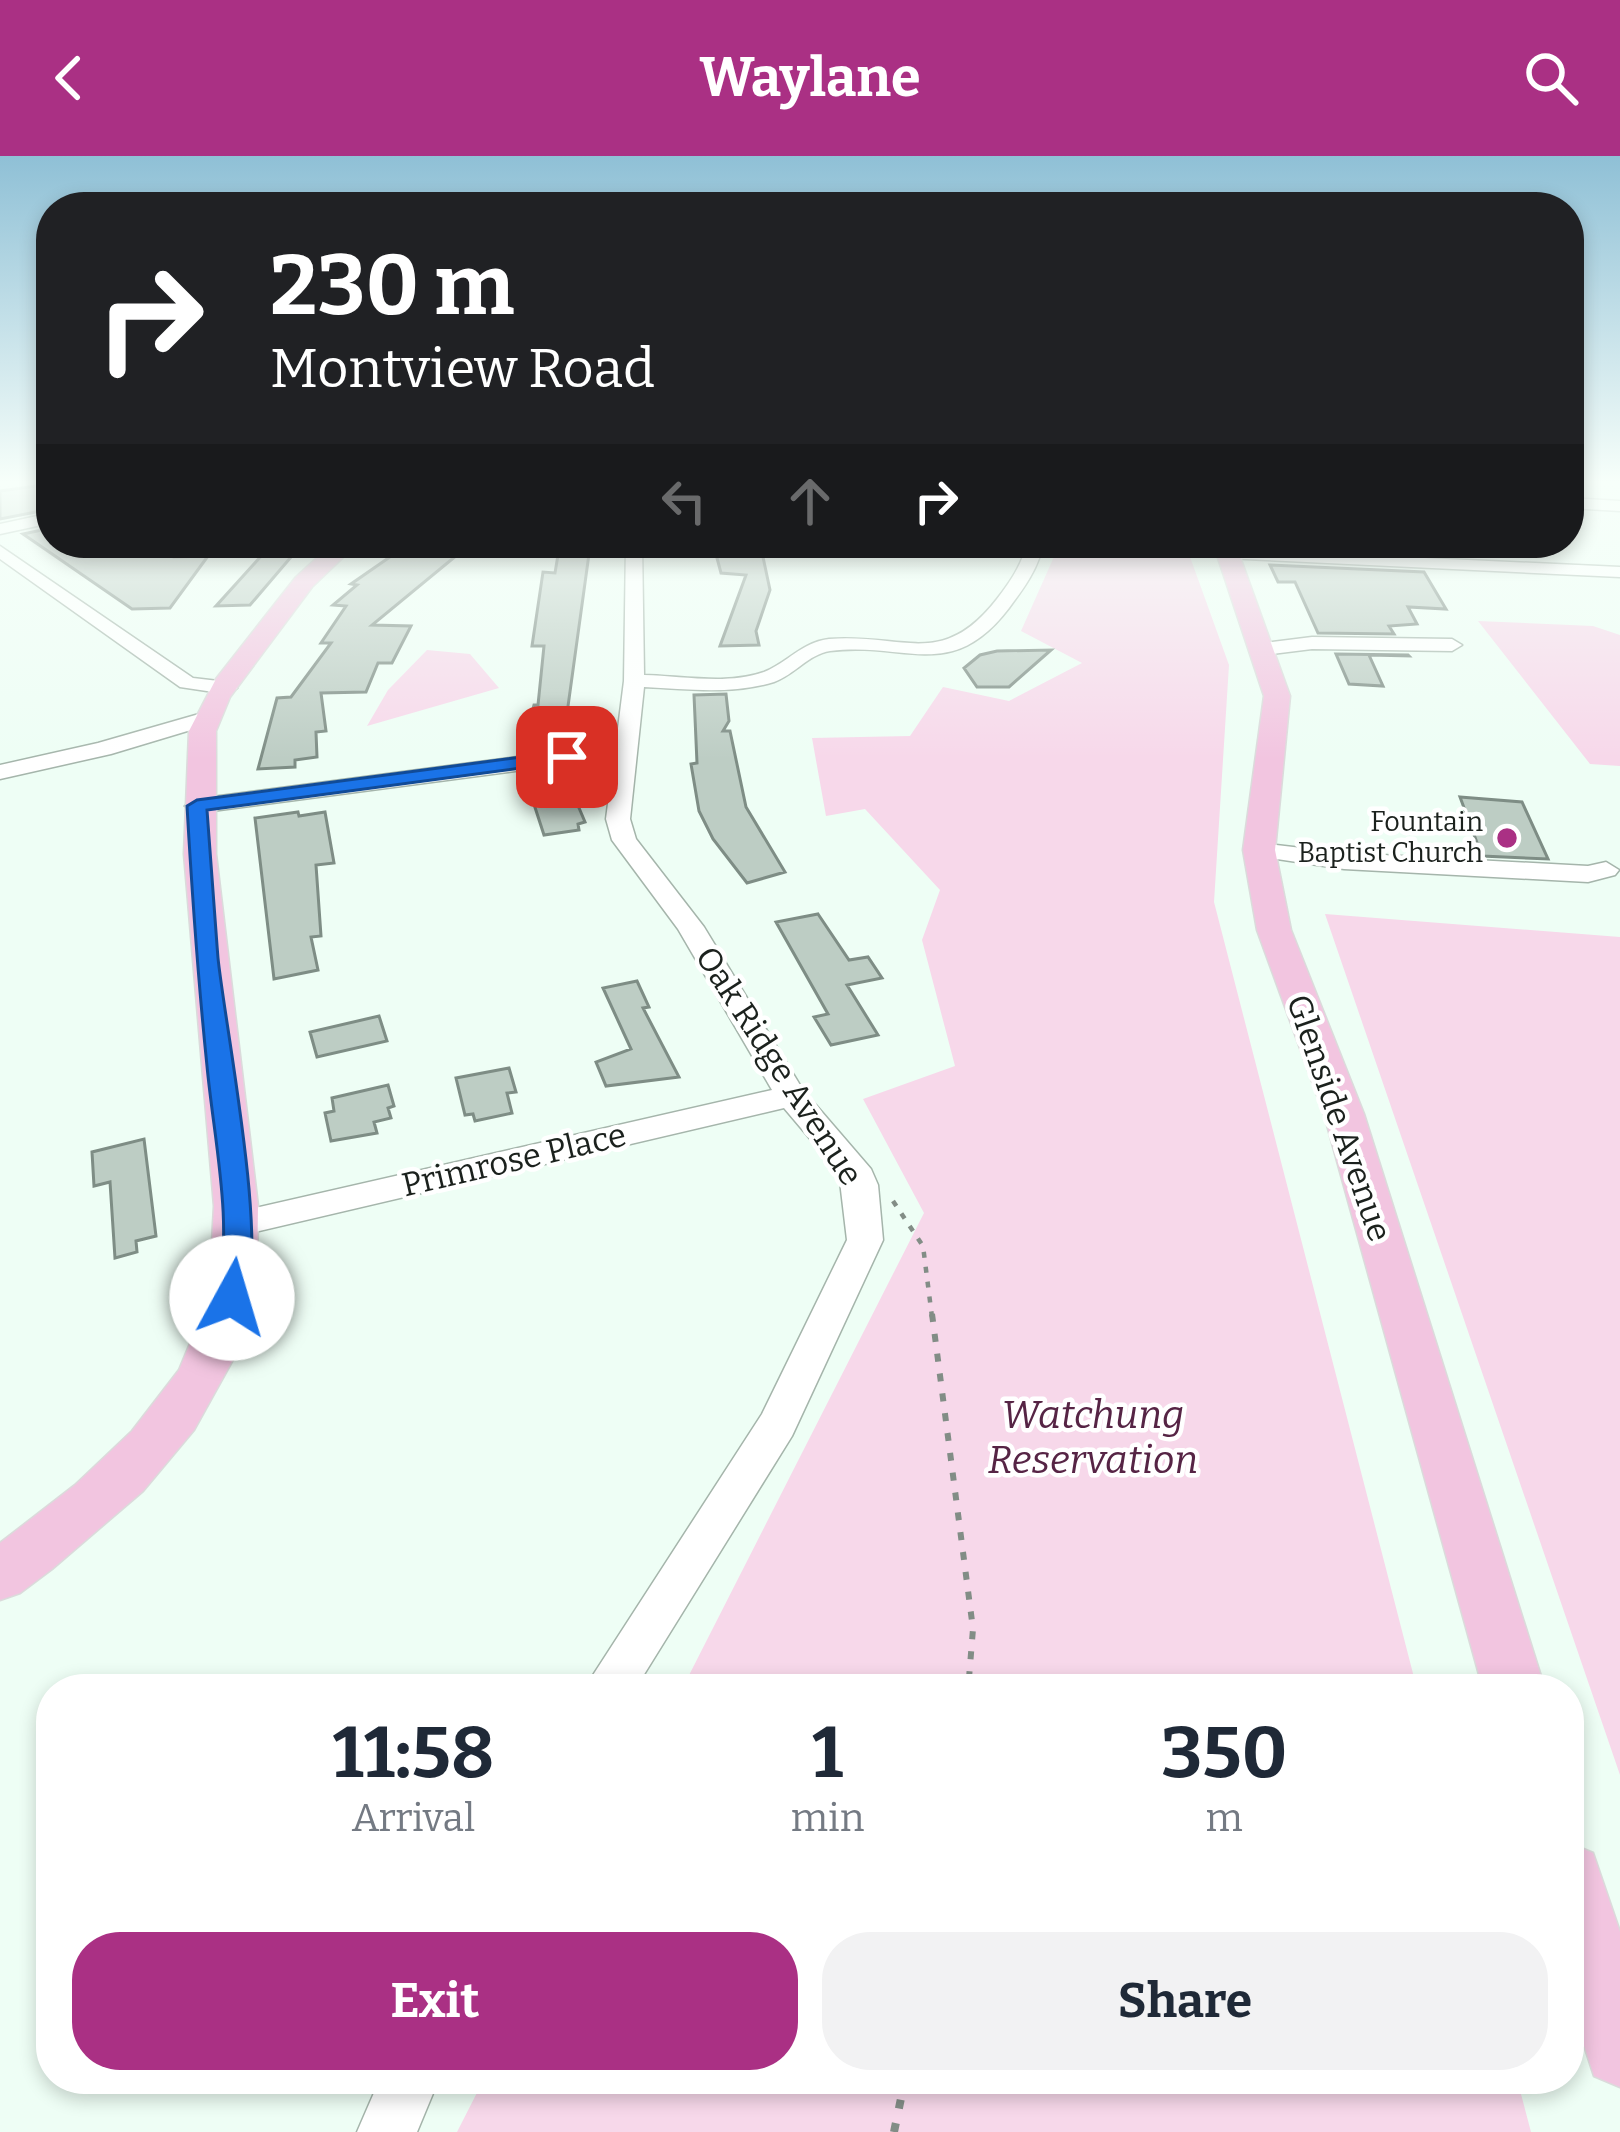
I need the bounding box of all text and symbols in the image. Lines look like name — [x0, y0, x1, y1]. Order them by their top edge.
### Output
icon: back — [36, 45, 102, 111]
icon: search — [1518, 45, 1584, 111]
text: Waylane — [699, 46, 921, 110]
text: 230 m — [270, 235, 514, 336]
icon: right — [72, 240, 228, 396]
text: Montview Road — [270, 337, 655, 401]
icon: left — [651, 468, 717, 534]
icon: ahead — [777, 468, 843, 534]
icon: right — [903, 468, 969, 534]
pin — [516, 706, 618, 808]
icon: arrive — [534, 724, 600, 790]
place label: Fountain Baptist Church — [1298, 806, 1483, 869]
marker: Fountain Baptist Church — [1494, 825, 1520, 851]
street label: Oak Ridge Avenue — [687, 939, 871, 1193]
street label: Glenside Avenue — [1278, 989, 1400, 1247]
street label: Primrose Place — [398, 1115, 630, 1205]
position arrow — [169, 1235, 295, 1361]
park label: Watchung Reservation — [988, 1392, 1198, 1483]
text: 11:58 — [333, 1710, 494, 1796]
text: 1 — [812, 1710, 843, 1796]
text: 350 — [1161, 1710, 1287, 1796]
text: Arrival — [352, 1795, 475, 1841]
text: min — [791, 1795, 864, 1841]
text: m — [1206, 1795, 1243, 1841]
button: Exit — [72, 1932, 798, 2070]
button: Share — [822, 1932, 1548, 2070]

